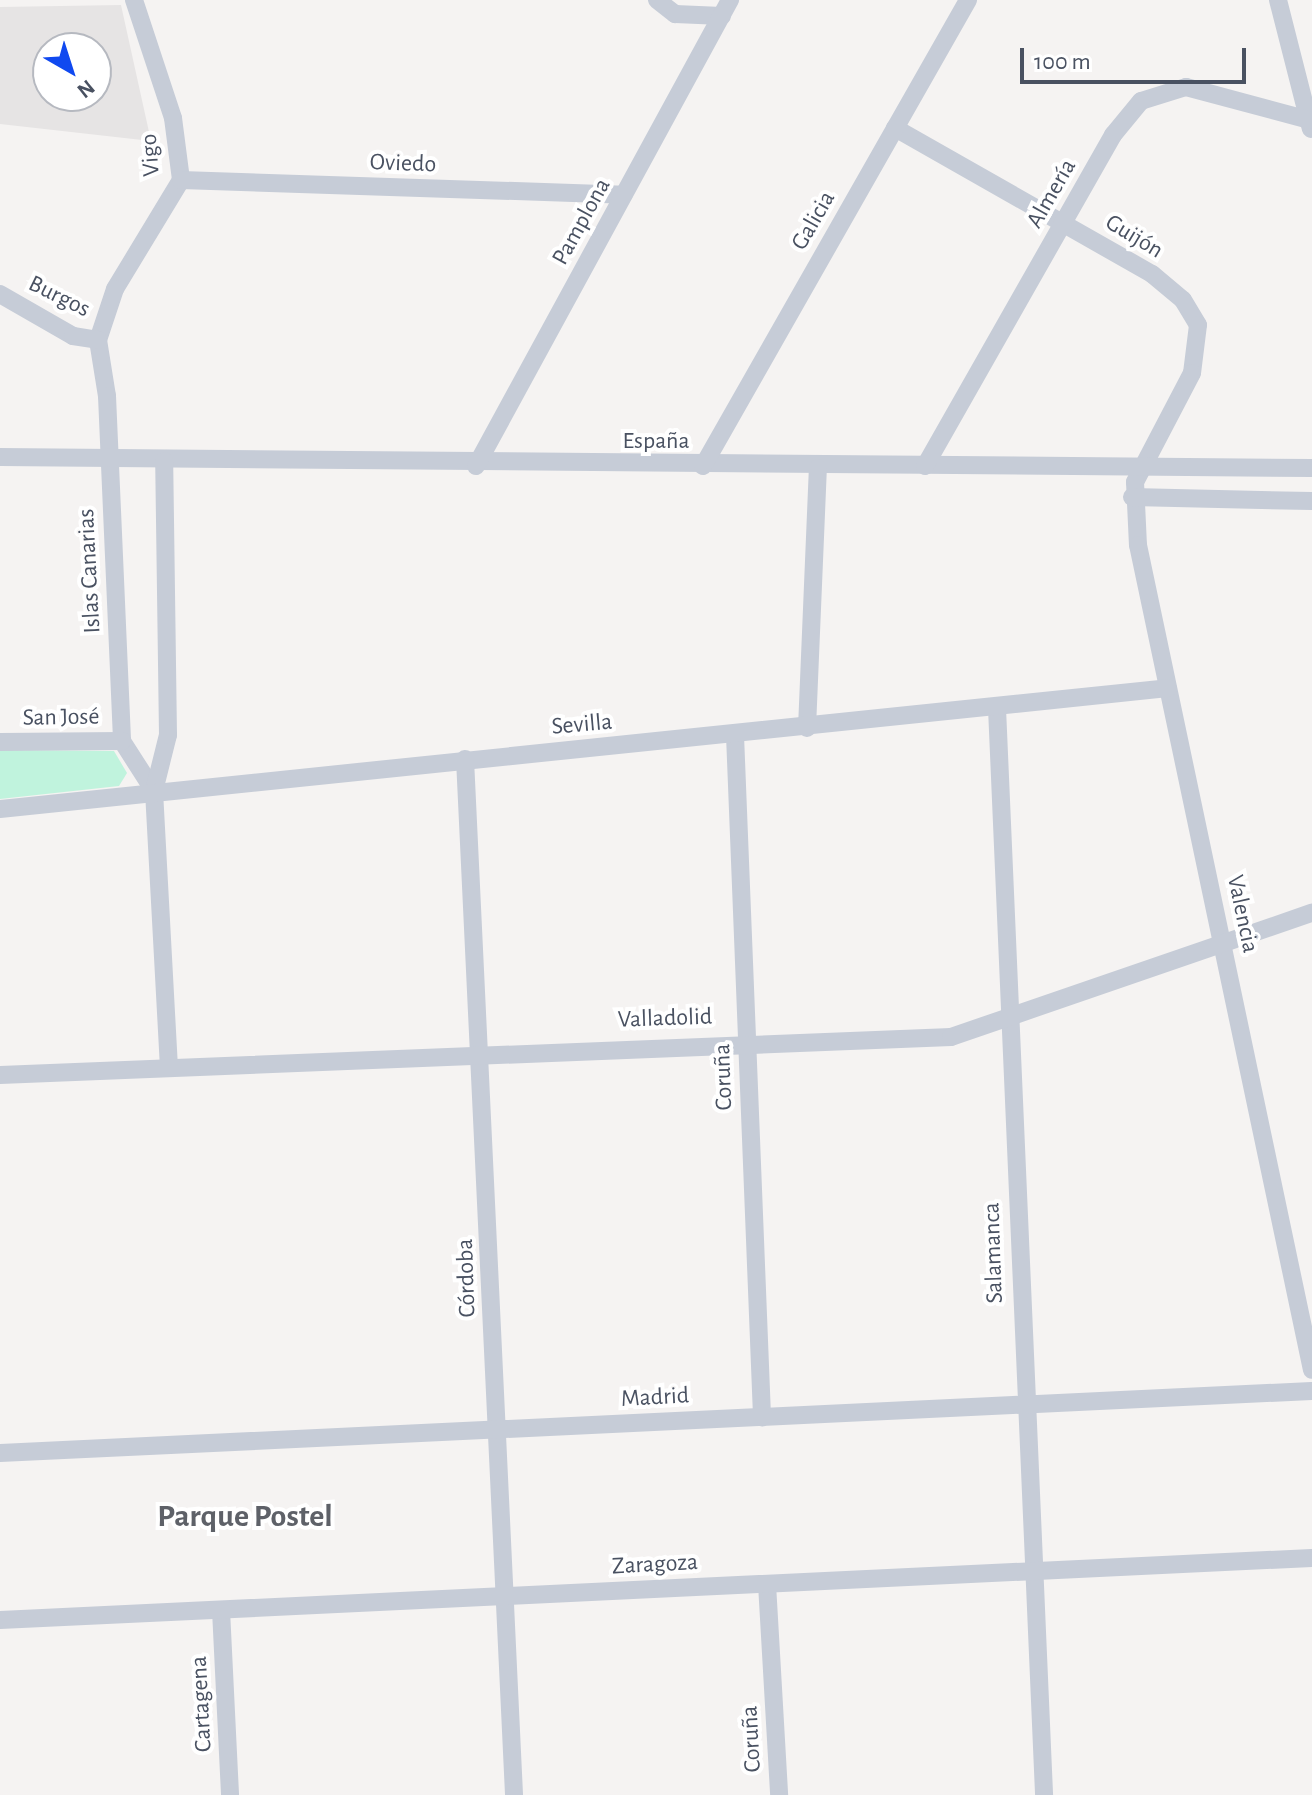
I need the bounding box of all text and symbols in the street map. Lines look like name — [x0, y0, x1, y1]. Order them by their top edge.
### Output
north arrow — [32, 32, 112, 112]
scale bar — [1024, 32, 1250, 82]
text: 100 m — [1034, 50, 1091, 74]
text: N — [73, 76, 99, 102]
street label: Vigo — [135, 133, 167, 177]
street label: Oviedo — [369, 148, 437, 180]
street label: Almería — [1021, 154, 1083, 234]
street label: Pamplona — [546, 173, 618, 271]
street label: Galicia — [786, 186, 842, 256]
street label: Guijón — [1100, 209, 1168, 265]
street label: Burgos — [23, 270, 95, 324]
street label: España — [623, 428, 689, 456]
street label: Islas Canarias — [72, 508, 108, 634]
street label: San José — [22, 703, 100, 733]
street label: Sevilla — [550, 708, 614, 742]
street label: Valencia — [1220, 872, 1264, 956]
street label: Valladolid — [617, 1003, 713, 1035]
street label: Coruña — [708, 1043, 740, 1111]
street label: Salamanca — [978, 1202, 1010, 1304]
street label: Córdoba — [451, 1238, 483, 1318]
street label: Madrid — [620, 1382, 690, 1414]
district label: Parque Postel — [157, 1497, 333, 1535]
street label: Zaragoza — [611, 1548, 699, 1582]
street label: Cartagena — [185, 1655, 219, 1753]
street label: Coruña — [736, 1705, 768, 1773]

